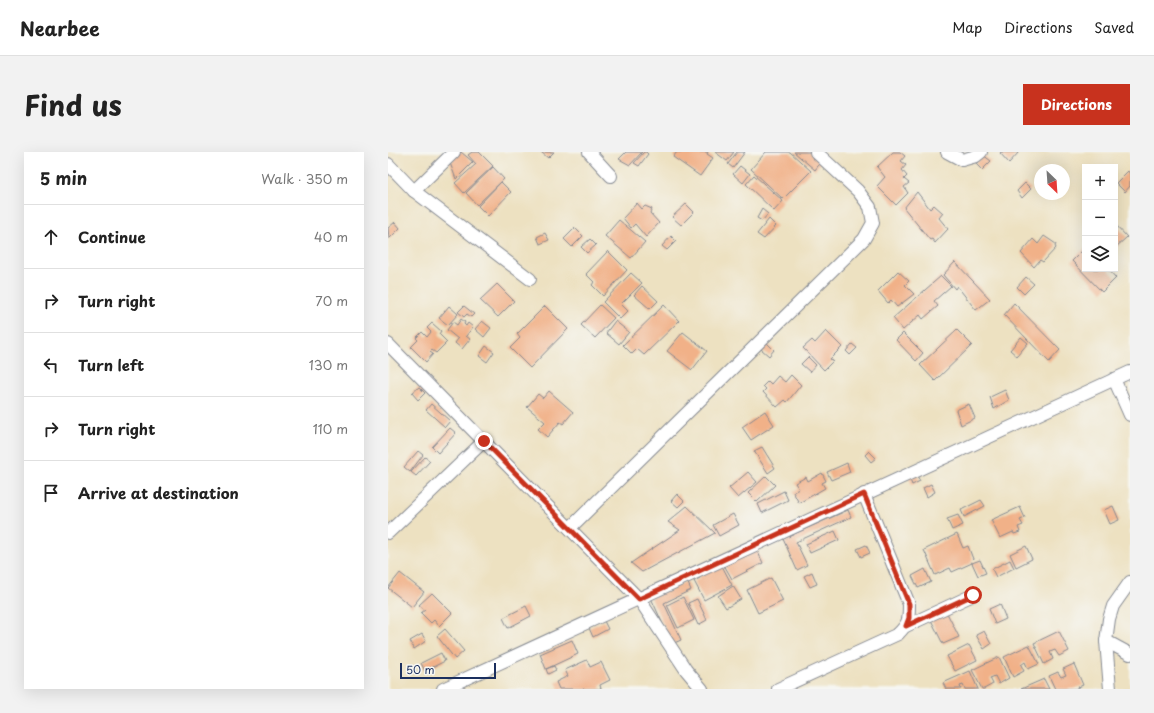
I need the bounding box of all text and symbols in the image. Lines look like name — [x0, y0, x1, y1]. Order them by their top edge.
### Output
text: Nearbee — [20, 14, 100, 42]
text: Map — [952, 17, 982, 38]
text: Directions — [1004, 17, 1072, 38]
text: Saved — [1094, 17, 1134, 38]
text: Find us — [24, 83, 122, 126]
button: Directions — [1023, 84, 1130, 125]
north arrow — [1034, 164, 1070, 200]
map controls — [1082, 164, 1118, 272]
button: + — [1082, 164, 1118, 200]
text: 5 min — [40, 165, 87, 191]
text: Walk · 350 m — [261, 169, 348, 188]
button: − — [1082, 200, 1118, 236]
text: Continue — [78, 225, 146, 248]
icon: ahead — [40, 226, 62, 248]
text: 40 m — [314, 227, 348, 246]
button: layers — [1082, 236, 1118, 272]
text: Turn right — [78, 289, 155, 312]
icon: right — [40, 290, 62, 312]
text: 70 m — [315, 291, 348, 310]
text: Turn left — [78, 353, 144, 376]
icon: left — [40, 354, 62, 376]
text: 130 m — [309, 355, 348, 374]
text: Turn right — [78, 417, 155, 440]
icon: right — [40, 418, 62, 440]
text: 110 m — [313, 419, 348, 438]
route end — [475, 432, 493, 450]
text: Arrive at destination — [78, 481, 239, 504]
icon: arrive — [40, 482, 62, 504]
route start — [964, 586, 982, 604]
scale bar — [400, 661, 496, 680]
text: 50 m — [406, 661, 435, 678]

